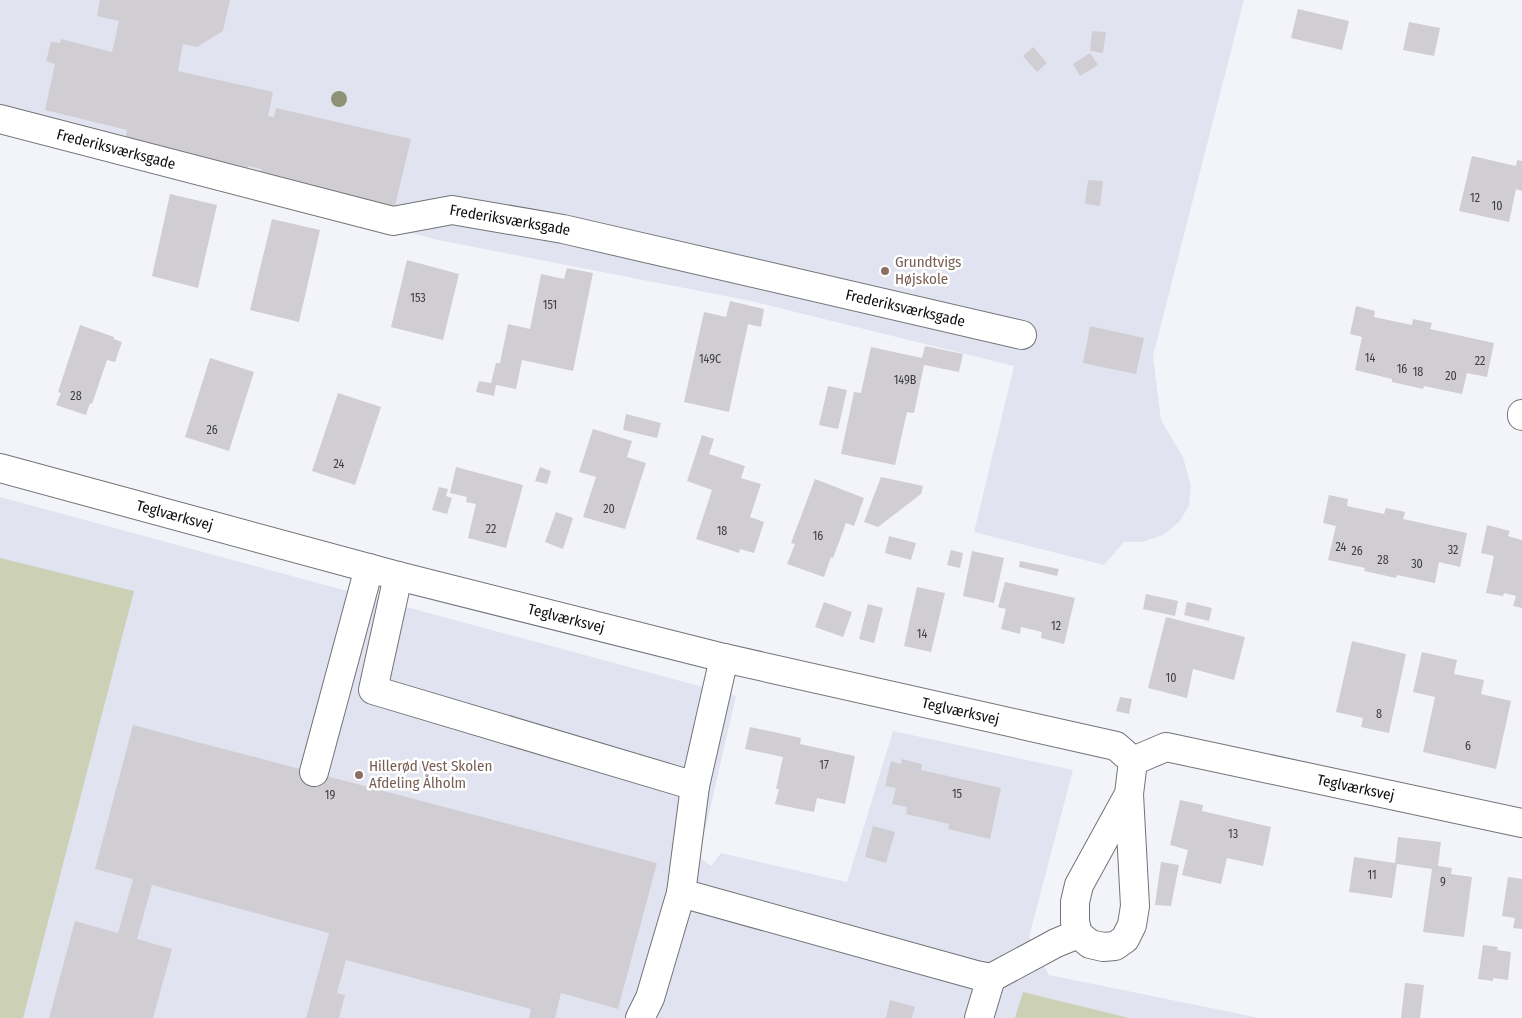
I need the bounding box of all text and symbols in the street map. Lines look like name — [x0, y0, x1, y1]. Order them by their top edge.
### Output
street label: Frederiksværksgade — [55, 125, 178, 173]
house number: 12 — [1470, 191, 1480, 205]
house number: 10 — [1492, 199, 1502, 213]
street label: Frederiksværksgade — [448, 201, 572, 239]
place label: Grundtvigs Højskole — [895, 253, 961, 288]
marker: Grundtvigs Højskole — [879, 265, 891, 277]
street label: Frederiksværksgade — [844, 286, 967, 331]
house number: 153 — [410, 291, 426, 305]
house number: 151 — [543, 298, 557, 312]
house number: 14 — [1365, 351, 1375, 365]
house number: 149C — [699, 352, 721, 366]
house number: 22 — [1475, 354, 1485, 368]
house number: 16 — [1397, 362, 1407, 376]
house number: 18 — [1413, 365, 1423, 379]
house number: 20 — [1445, 369, 1457, 383]
house number: 149B — [894, 373, 917, 387]
house number: 28 — [70, 389, 82, 403]
house number: 26 — [206, 423, 218, 437]
house number: 24 — [334, 457, 345, 471]
street label: Teglværksvej — [134, 496, 215, 534]
house number: 20 — [603, 502, 615, 516]
house number: 22 — [486, 522, 496, 536]
house number: 18 — [717, 524, 727, 538]
house number: 16 — [813, 529, 823, 543]
house number: 24 — [1336, 540, 1347, 554]
house number: 32 — [1448, 543, 1458, 557]
house number: 26 — [1351, 544, 1363, 558]
house number: 28 — [1377, 553, 1389, 567]
house number: 30 — [1411, 557, 1423, 571]
street label: Teglværksvej — [526, 600, 607, 637]
house number: 12 — [1051, 619, 1061, 633]
house number: 14 — [917, 627, 927, 641]
house number: 10 — [1166, 671, 1176, 685]
street label: Teglværksvej — [920, 694, 1001, 729]
house number: 8 — [1376, 707, 1382, 721]
house number: 6 — [1465, 739, 1471, 753]
place label: Hillerød Vest Skolen Afdeling Ålholm — [369, 757, 492, 792]
house number: 17 — [819, 758, 829, 772]
marker: Hillerød Vest Skolen Afdeling Ålholm — [353, 769, 365, 781]
street label: Teglværksvej — [1316, 771, 1396, 805]
house number: 15 — [952, 787, 963, 801]
house number: 19 — [325, 788, 335, 802]
house number: 13 — [1228, 827, 1238, 841]
house number: 11 — [1367, 868, 1377, 882]
house number: 9 — [1440, 875, 1446, 889]

